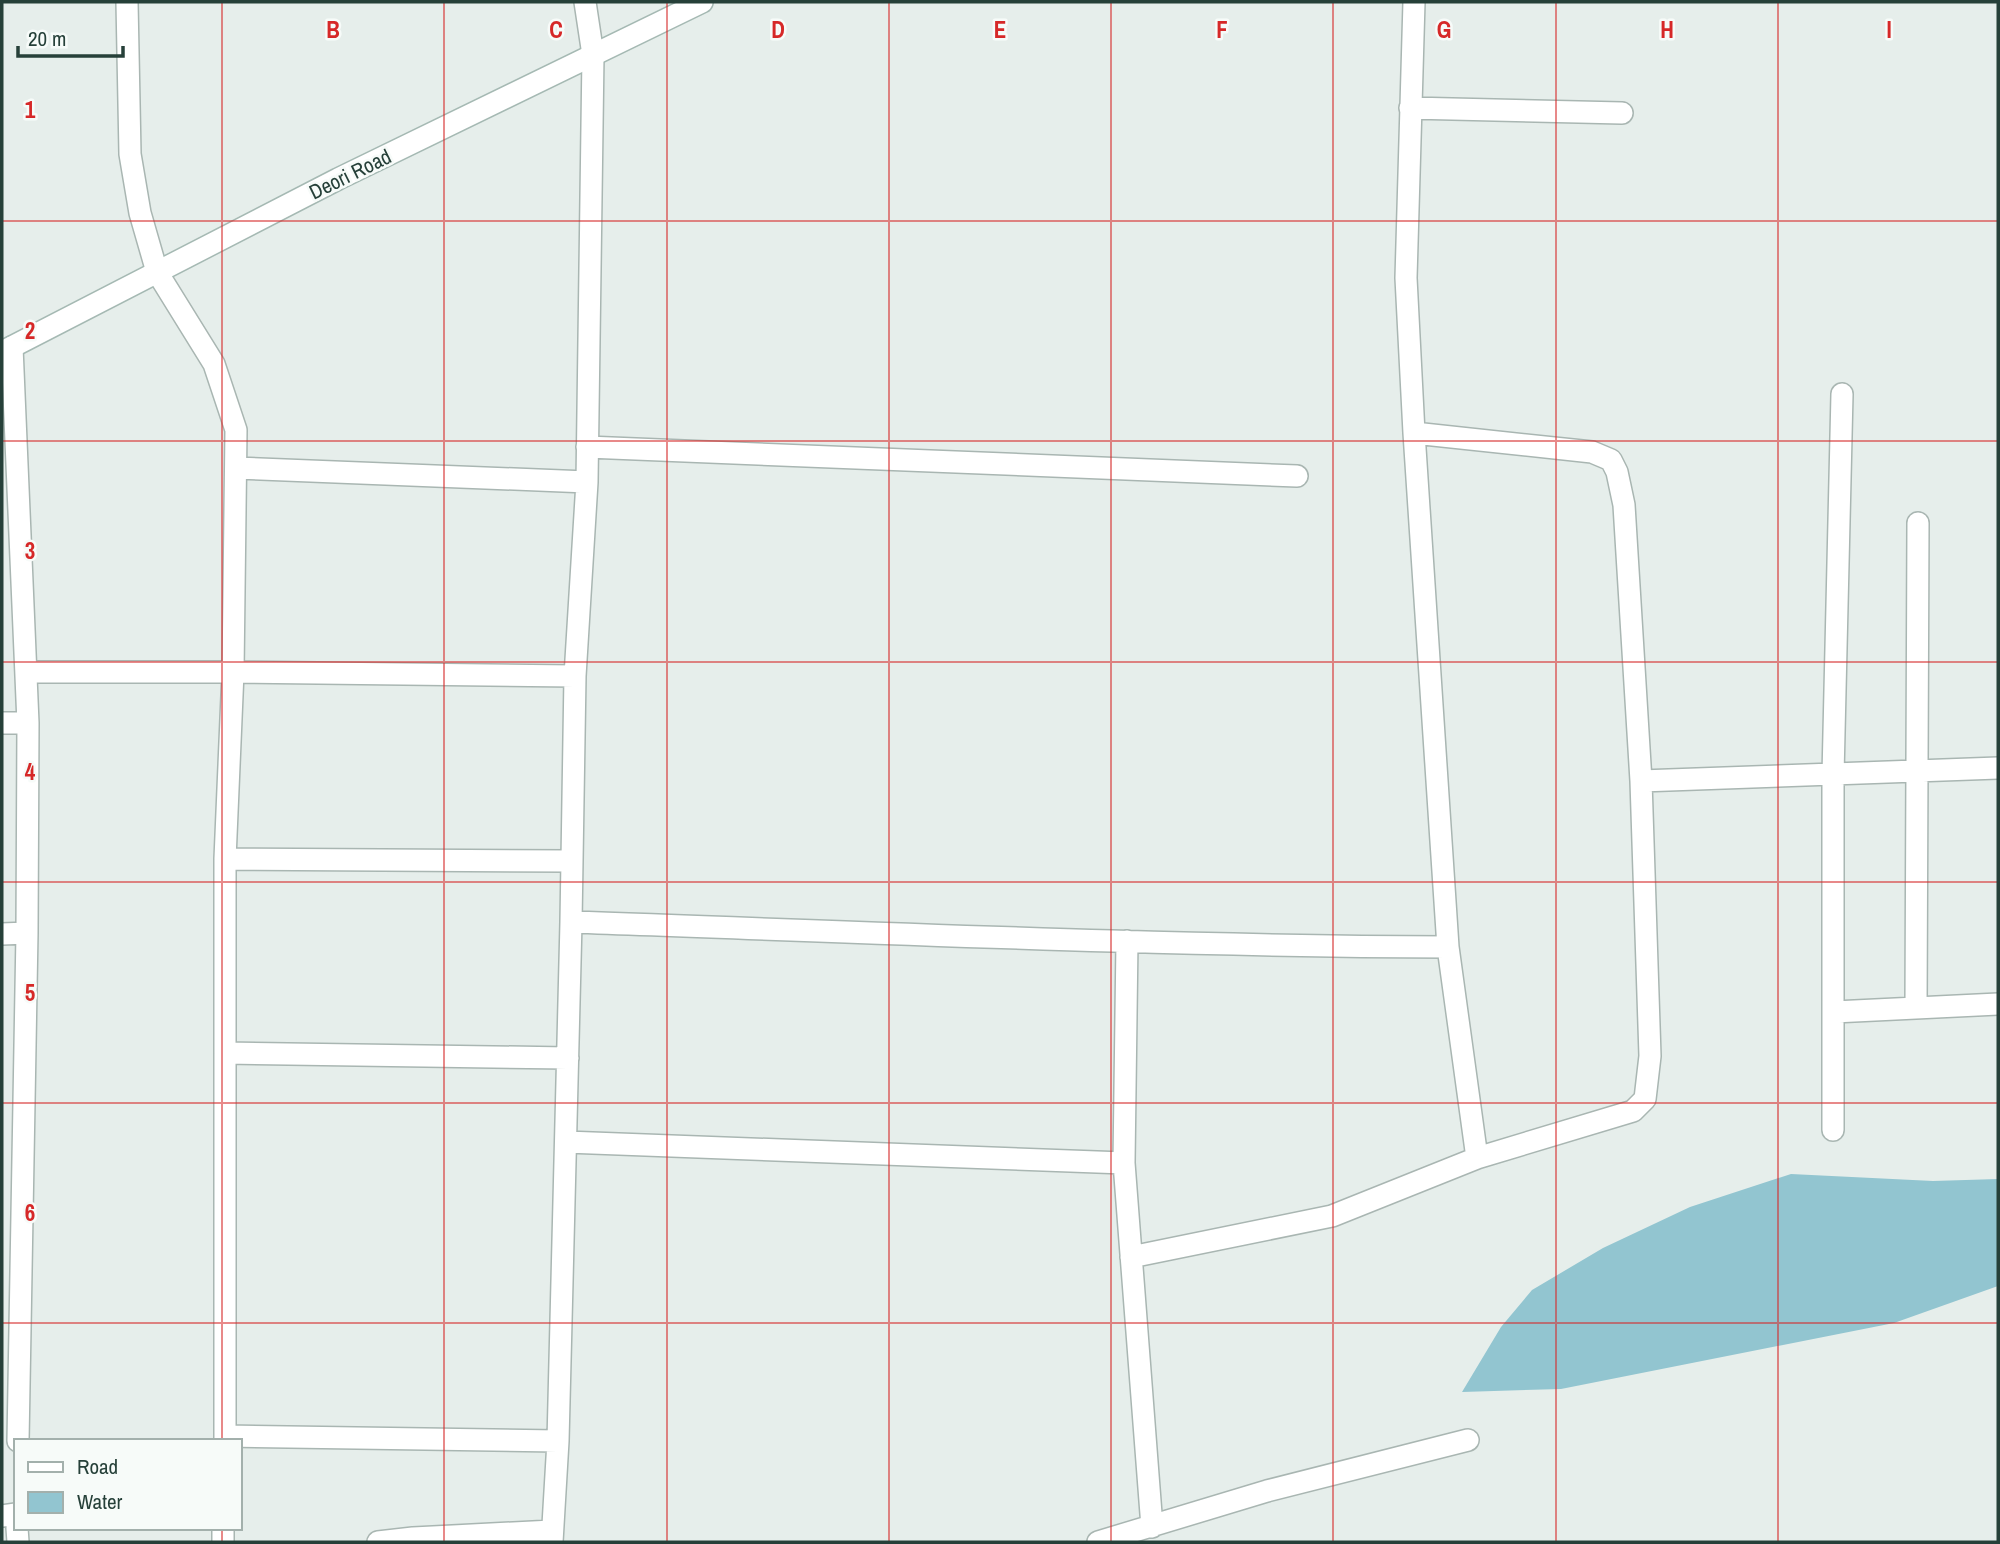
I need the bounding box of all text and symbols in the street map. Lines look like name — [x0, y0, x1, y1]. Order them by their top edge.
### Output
scale bar — [18, 14, 122, 58]
text: B — [326, 14, 340, 45]
text: C — [549, 14, 563, 45]
text: D — [771, 14, 785, 45]
text: E — [994, 14, 1006, 45]
text: F — [1216, 14, 1228, 45]
text: G — [1437, 14, 1451, 45]
text: H — [1660, 14, 1674, 45]
text: I — [1886, 14, 1892, 45]
text: 20 m — [28, 24, 66, 53]
text: 1 — [25, 94, 36, 125]
street label: Deori Road — [304, 142, 396, 206]
text: 2 — [25, 315, 35, 346]
text: 3 — [25, 535, 35, 566]
text: 4 — [25, 756, 36, 787]
text: 5 — [25, 977, 35, 1008]
text: 6 — [25, 1197, 35, 1228]
legend — [14, 1439, 242, 1530]
text: Road — [77, 1452, 118, 1481]
text: Water — [77, 1487, 123, 1516]

